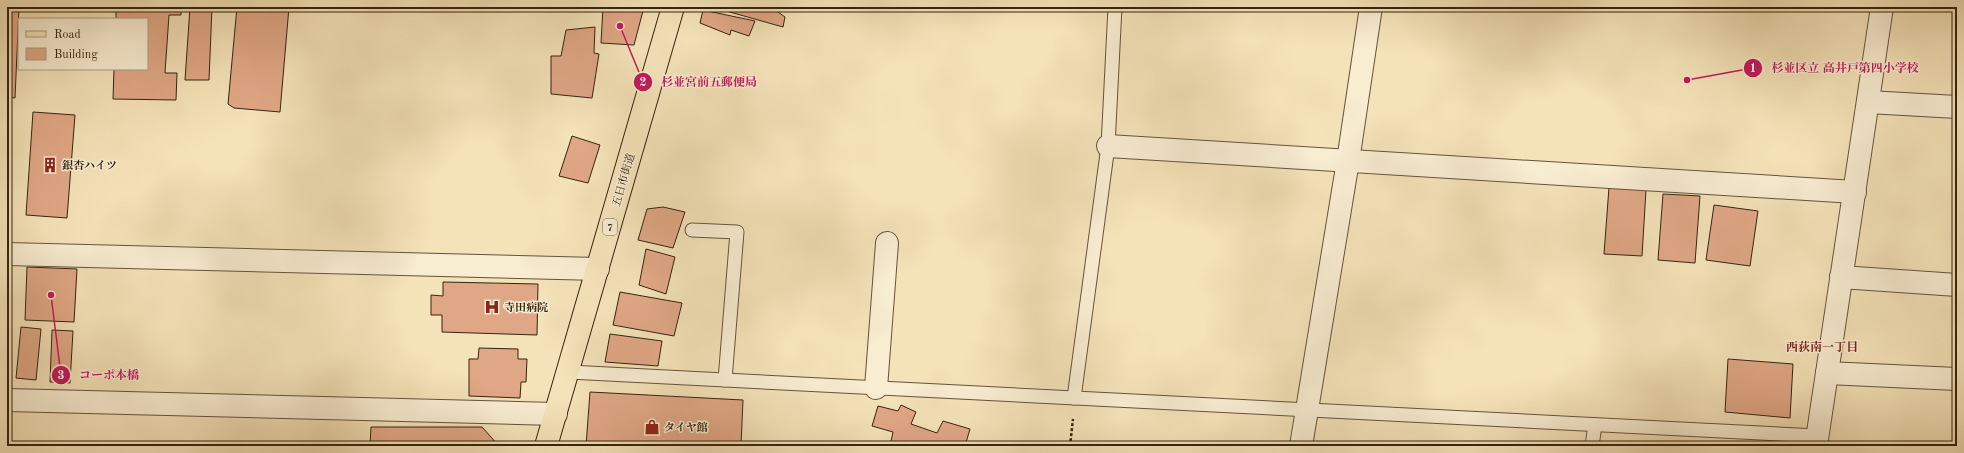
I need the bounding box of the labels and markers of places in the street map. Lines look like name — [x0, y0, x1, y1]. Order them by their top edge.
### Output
callout: 杉並区立 高井戸第四小学校 — [1743, 56, 1926, 80]
callout: 杉並宮前五郵便局 — [633, 70, 765, 94]
building icon: 銀杏ハイツ — [41, 156, 59, 174]
place label: 銀杏ハイツ — [62, 159, 117, 172]
hospital icon: 寺田病院 — [483, 298, 501, 316]
place label: 寺田病院 — [504, 301, 548, 314]
callout: コーポ本橋 — [51, 363, 147, 387]
shop icon: タイヤ館 — [643, 418, 661, 436]
place label: タイヤ館 — [664, 421, 708, 434]

